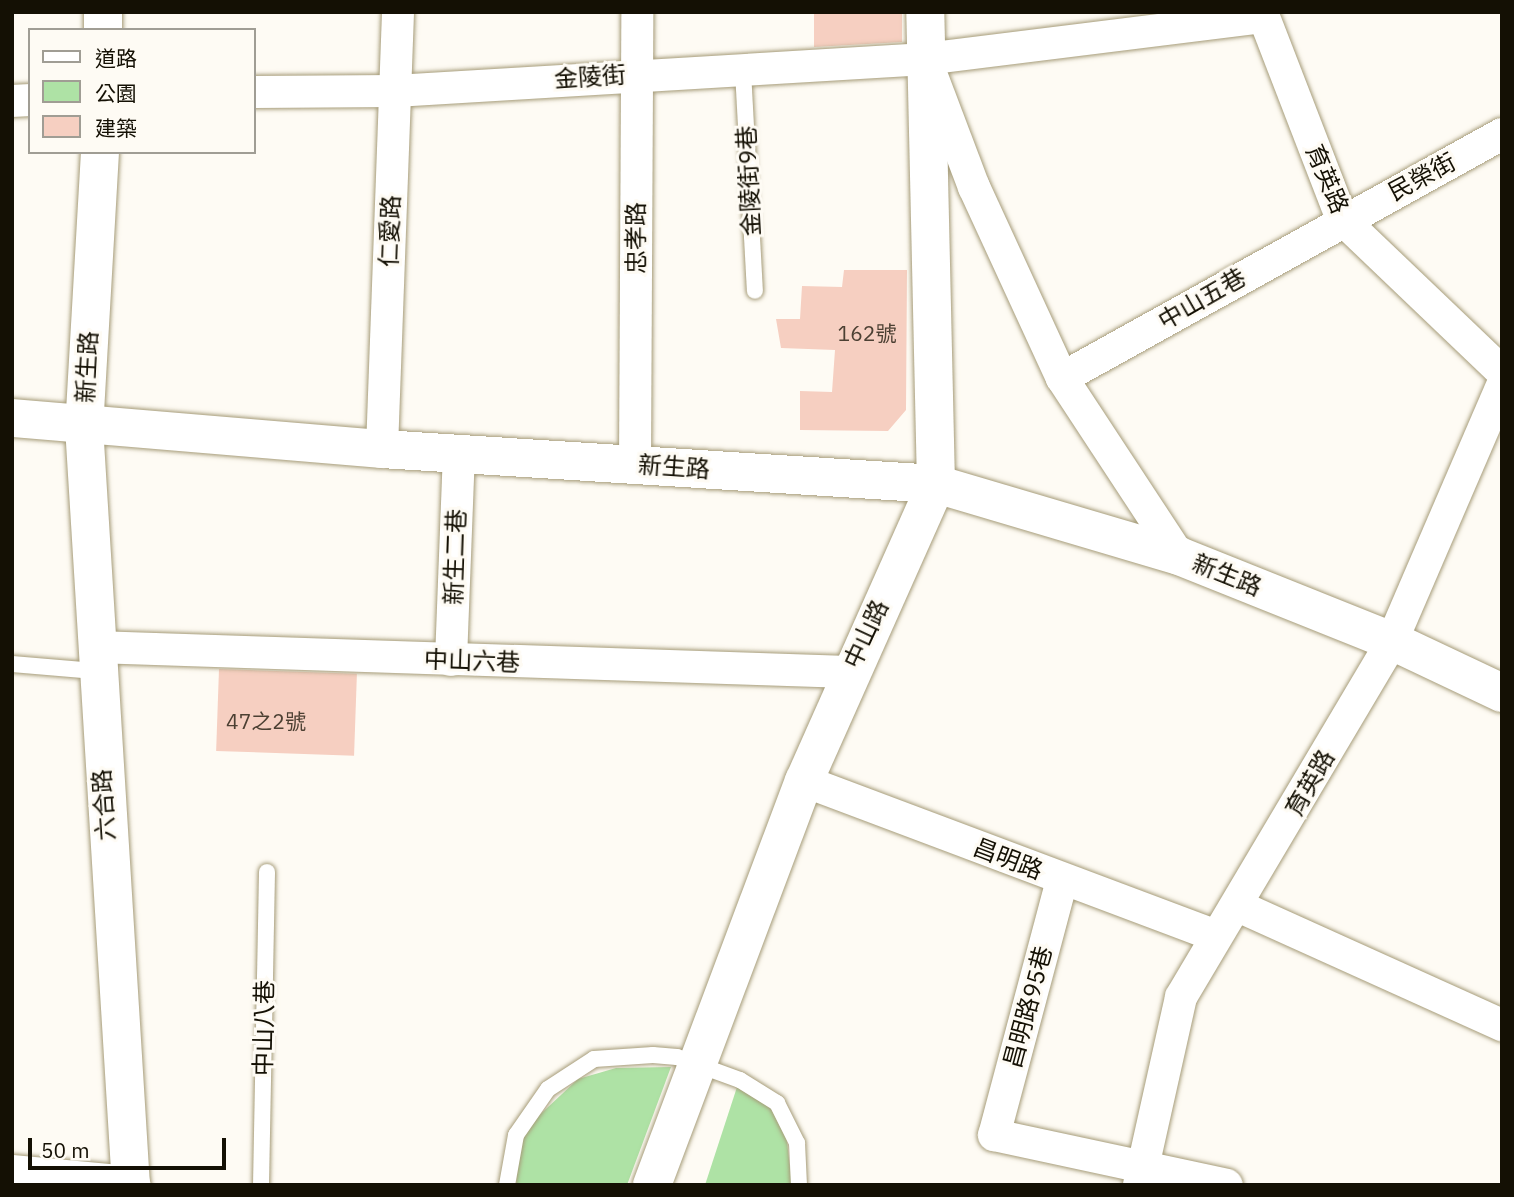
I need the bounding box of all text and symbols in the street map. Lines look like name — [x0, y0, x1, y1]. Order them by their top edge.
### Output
legend — [28, 28, 256, 154]
text: 道路 — [95, 44, 137, 72]
street label: 金陵街 — [553, 60, 627, 94]
text: 公園 — [95, 79, 137, 107]
text: 建築 — [95, 114, 137, 142]
street label: 金陵街9巷 — [732, 125, 766, 237]
street label: 育英路 — [1300, 140, 1354, 218]
street label: 民榮街 — [1383, 147, 1461, 207]
street label: 仁愛路 — [374, 195, 406, 267]
street label: 忠孝路 — [622, 202, 650, 274]
street label: 中山五巷 — [1153, 263, 1251, 335]
house number: 162號 — [838, 320, 896, 346]
street label: 新生路 — [71, 330, 103, 404]
street label: 新生路 — [637, 450, 711, 484]
street label: 新生二巷 — [439, 509, 471, 605]
street label: 新生路 — [1188, 548, 1266, 602]
street label: 中山路 — [838, 595, 894, 673]
street label: 中山六巷 — [424, 645, 520, 677]
house number: 47之2號 — [226, 708, 306, 734]
street label: 育英路 — [1280, 745, 1340, 821]
street label: 六合路 — [87, 768, 121, 842]
street label: 昌明路 — [969, 833, 1047, 885]
street label: 昌明路95巷 — [998, 943, 1058, 1071]
street label: 中山八巷 — [249, 980, 279, 1076]
scale bar — [32, 1124, 229, 1168]
text: 50 m — [41, 1136, 90, 1164]

